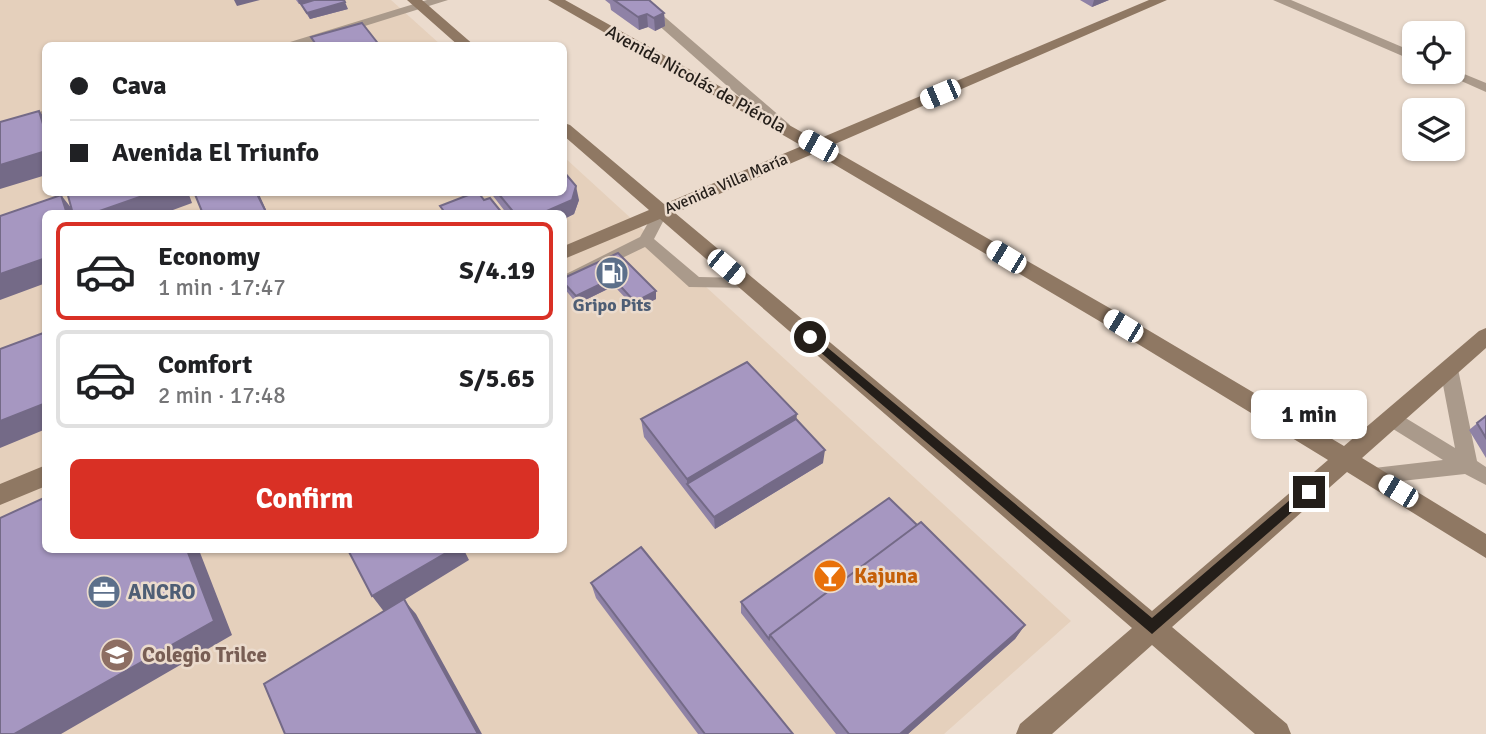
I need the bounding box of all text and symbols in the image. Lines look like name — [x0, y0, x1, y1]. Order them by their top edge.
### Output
street label: Avenida Nicolás de Piérola — [602, 20, 790, 138]
map controls — [1402, 21, 1465, 161]
button: locate — [1402, 21, 1465, 84]
text: Cava — [112, 70, 166, 102]
car — [917, 76, 964, 112]
button: layers — [1402, 98, 1465, 161]
car — [795, 127, 842, 165]
text: Avenida El Triunfo — [112, 137, 319, 169]
street label: Avenida Villa María — [661, 149, 791, 219]
car — [983, 237, 1030, 277]
icon: car — [74, 240, 137, 303]
text: Economy — [158, 241, 260, 273]
car — [704, 245, 749, 289]
fuel station icon: Gripo Pits — [593, 254, 631, 292]
text: S/4.19 — [459, 255, 535, 287]
text: 1 min · 17:47 — [158, 273, 286, 302]
place label: Gripo Pits — [573, 294, 651, 316]
car — [1100, 306, 1147, 346]
route start — [794, 321, 826, 353]
icon: car — [74, 348, 137, 411]
text: Comfort — [158, 349, 252, 381]
text: S/5.65 — [459, 363, 535, 395]
text: 2 min · 17:48 — [158, 381, 286, 410]
callout: 1 min — [1251, 391, 1367, 440]
text: 1 min — [1281, 400, 1337, 429]
button: Confirm — [70, 459, 539, 539]
car — [1375, 471, 1422, 511]
route end — [1293, 476, 1325, 508]
bar icon: Kajuna — [811, 557, 849, 595]
place label: Kajuna — [854, 563, 918, 589]
office icon: ANCRO — [85, 573, 123, 611]
place label: ANCRO — [128, 579, 195, 605]
school or university icon: Colegio Trilce — [98, 636, 136, 674]
place label: Colegio Trilce — [142, 642, 267, 668]

